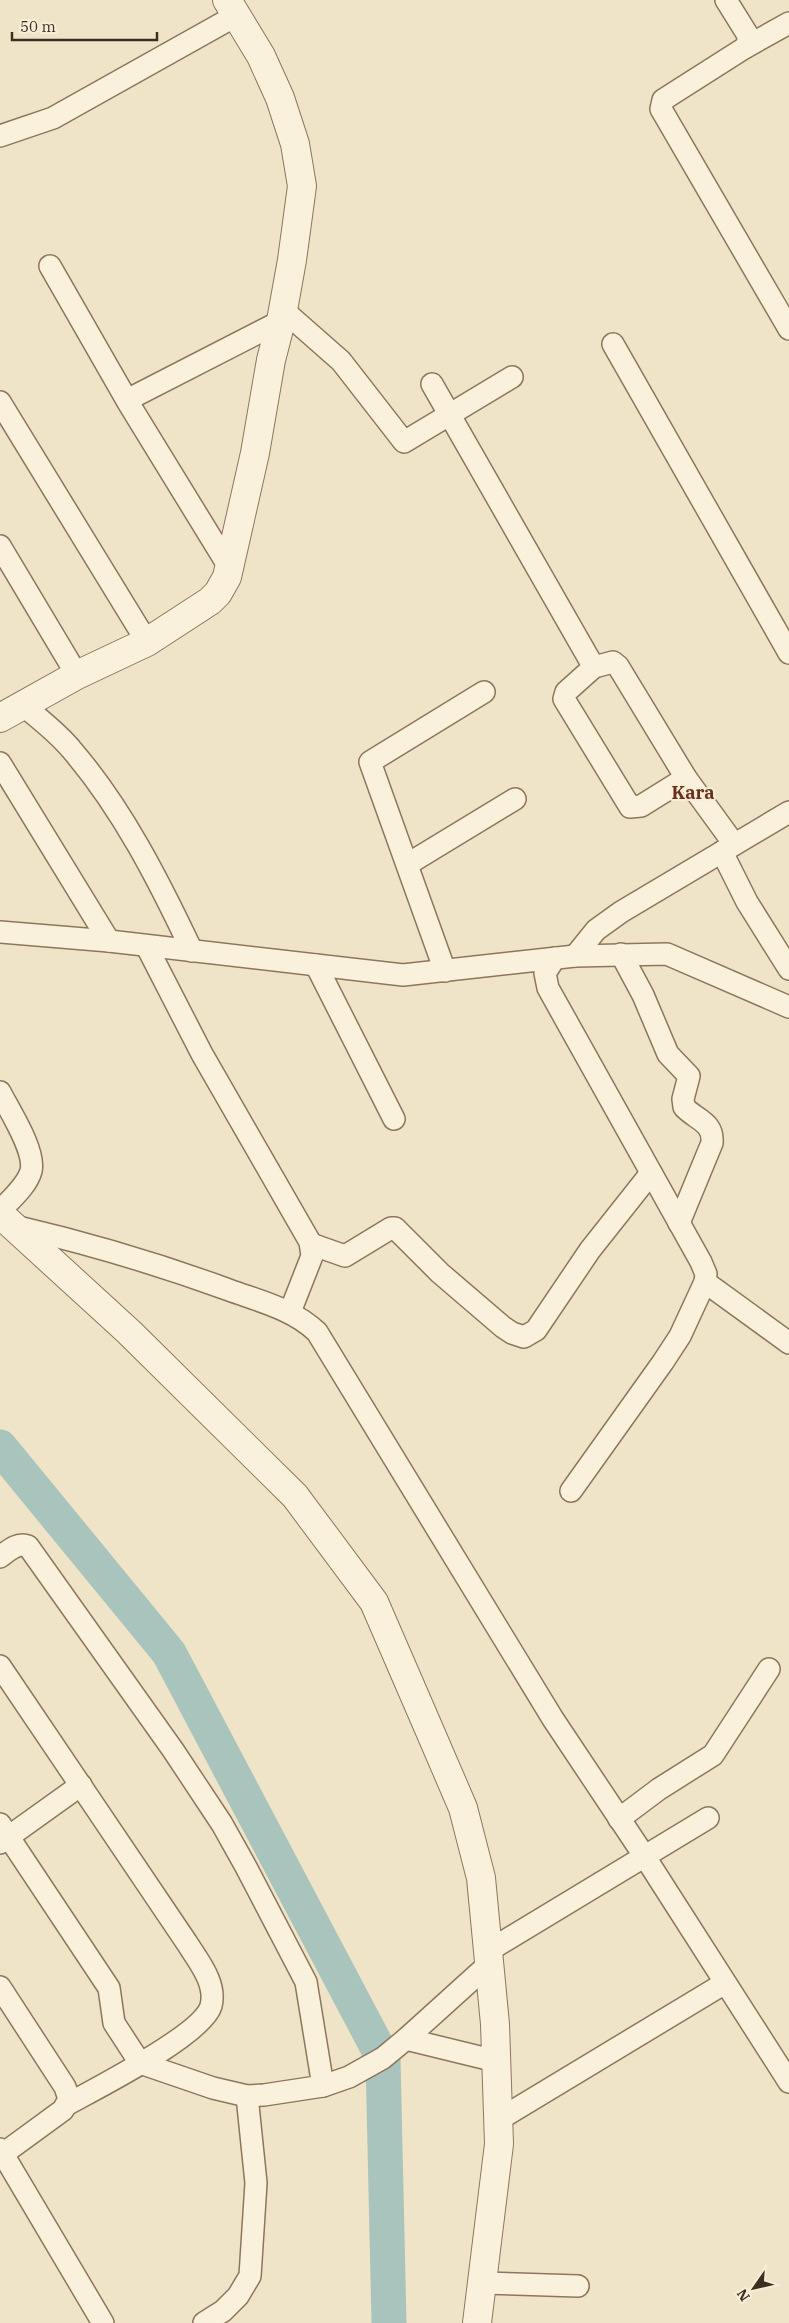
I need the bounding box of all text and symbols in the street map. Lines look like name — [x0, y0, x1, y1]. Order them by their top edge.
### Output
scale bar — [12, 10, 158, 42]
text: 50 m — [20, 17, 56, 36]
district label: Kara — [671, 781, 715, 804]
north arrow — [729, 2263, 779, 2313]
text: N — [733, 2286, 754, 2305]

